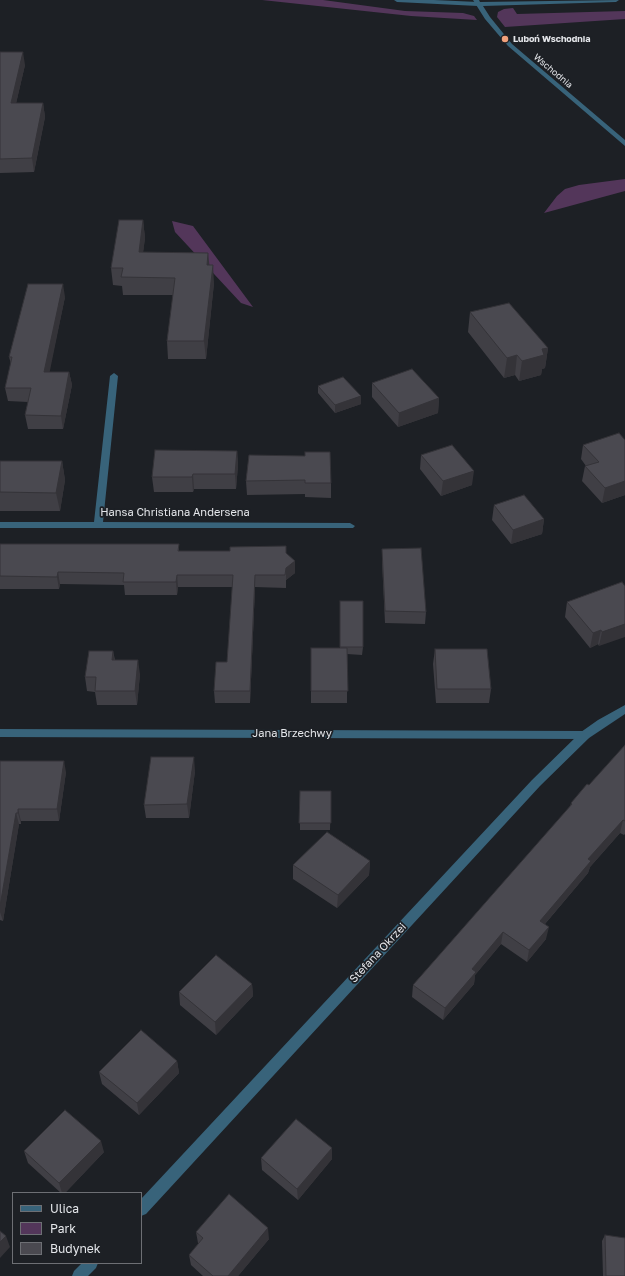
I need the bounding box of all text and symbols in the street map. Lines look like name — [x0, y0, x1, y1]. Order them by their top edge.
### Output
marker: Luboń Wschodnia — [500, 34, 510, 44]
place label: Luboń Wschodnia — [513, 34, 590, 44]
street label: Wschodnia — [531, 52, 575, 90]
street label: Hansa Christiana Andersena — [100, 506, 250, 520]
street label: Jana Brzechwy — [252, 727, 332, 741]
street label: Stefana Okrzei — [347, 920, 409, 986]
legend — [12, 1192, 142, 1264]
text: Ulica — [50, 1201, 79, 1216]
text: Park — [50, 1221, 76, 1236]
text: Budynek — [50, 1241, 101, 1256]

